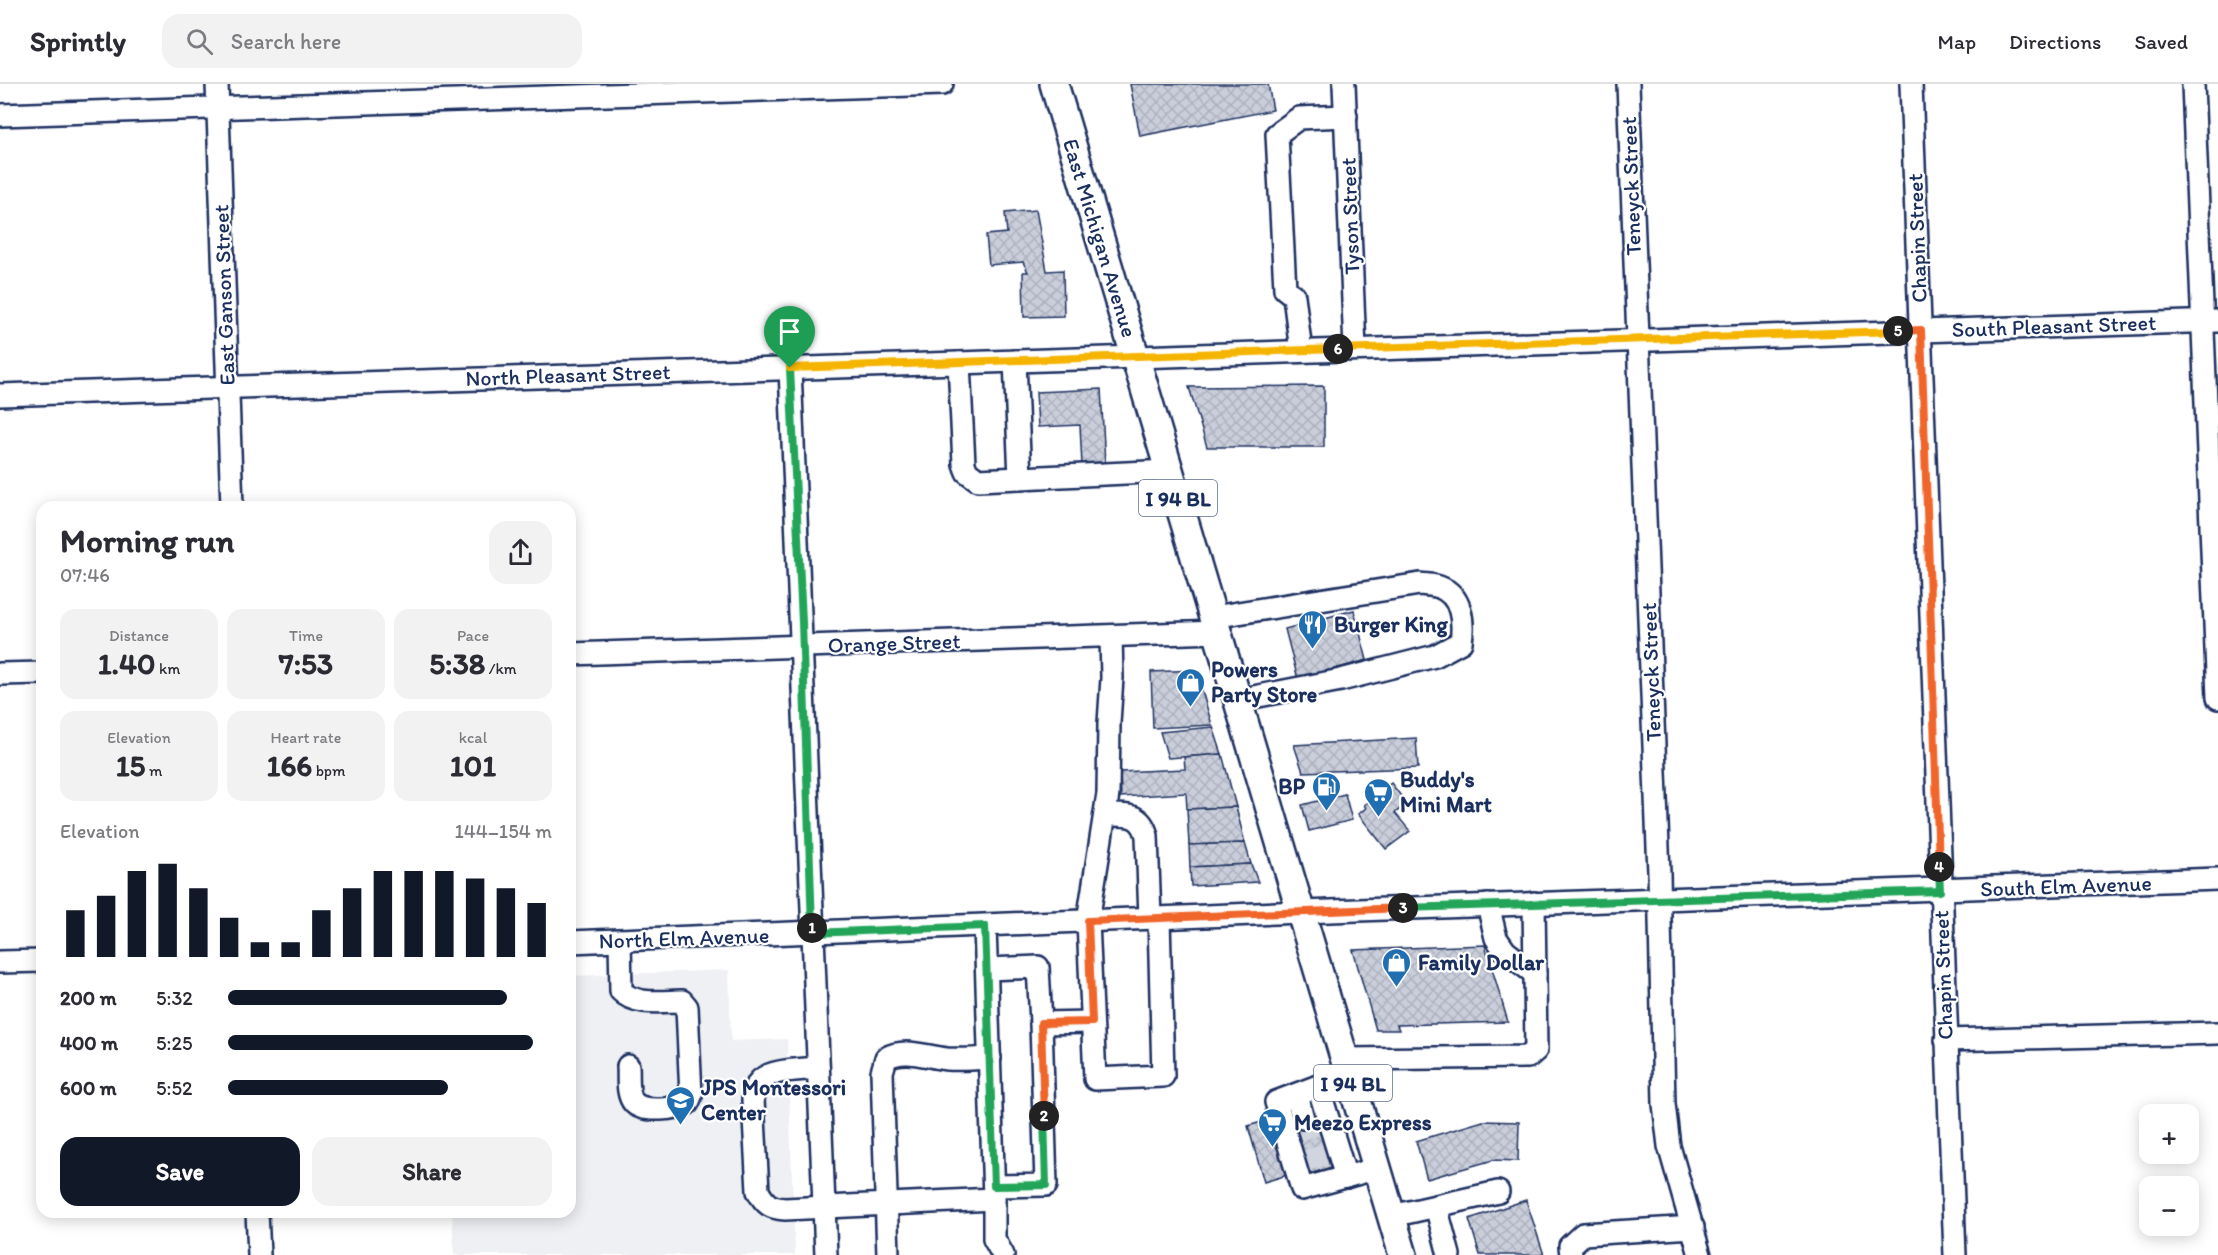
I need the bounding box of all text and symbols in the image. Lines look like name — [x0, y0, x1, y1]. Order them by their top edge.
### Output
search box — [162, 14, 582, 68]
text: Sprintly — [30, 24, 126, 58]
icon: search — [183, 25, 216, 58]
text: Search here — [231, 28, 341, 55]
text: Map — [1938, 29, 1976, 54]
text: Directions — [2009, 29, 2101, 54]
text: Saved — [2134, 29, 2188, 54]
street label: Teneyck Street — [1615, 116, 1647, 256]
street label: East Michigan Avenue — [1057, 135, 1143, 341]
street label: Tyson Street — [1334, 157, 1366, 275]
street label: Chapin Street — [1901, 173, 1933, 303]
street label: East Ganson Street — [207, 204, 241, 386]
pin — [764, 306, 815, 368]
street label: South Pleasant Street — [1951, 309, 2157, 343]
icon: arrive — [773, 315, 806, 348]
pin: 5 — [1883, 316, 1913, 346]
text: 5 — [1894, 321, 1902, 340]
pin: 6 — [1323, 334, 1353, 364]
text: 6 — [1334, 339, 1342, 358]
street label: North Pleasant Street — [465, 358, 671, 392]
road number: I 94 BL — [1139, 480, 1217, 516]
text: Morning run — [60, 521, 235, 560]
button: share — [489, 521, 552, 584]
text: 07:46 — [60, 563, 110, 587]
street label: Teneyck Street — [1635, 602, 1667, 742]
restaurant icon: Burger King — [1297, 608, 1329, 650]
place label: Burger King — [1334, 611, 1448, 638]
text: Distance — [109, 626, 169, 645]
text: Time — [289, 626, 323, 645]
text: Pace — [457, 626, 489, 645]
street label: Orange Street — [827, 627, 961, 659]
text: 1.40 — [98, 645, 156, 682]
text: 7:53 — [279, 645, 333, 682]
text: 5:38 — [429, 645, 485, 682]
place label: Powers Party Store — [1211, 656, 1317, 708]
text: km — [156, 659, 180, 678]
text: /km — [485, 659, 517, 678]
shop icon: Powers Party Store — [1174, 666, 1206, 708]
text: Elevation — [107, 728, 171, 747]
text: Heart rate — [271, 728, 341, 747]
text: kcal — [459, 728, 487, 747]
text: 15 — [116, 747, 145, 784]
text: 166 — [267, 747, 312, 784]
text: 101 — [450, 747, 496, 784]
text: m — [145, 761, 162, 780]
text: bpm — [312, 761, 345, 780]
place label: Buddy's Mini Mart — [1400, 766, 1492, 818]
fuel station icon: BP — [1310, 770, 1342, 812]
place label: BP — [1278, 773, 1305, 800]
supermarket icon: Buddy's Mini Mart — [1363, 776, 1395, 818]
text: Elevation — [60, 819, 139, 843]
text: 144–154 m — [454, 819, 552, 843]
pin: 4 — [1924, 852, 1954, 882]
text: 4 — [1934, 857, 1944, 876]
street label: South Elm Avenue — [1980, 870, 2152, 902]
pin: 3 — [1388, 893, 1418, 923]
text: 3 — [1399, 898, 1407, 917]
street label: Chapin Street — [1927, 910, 1959, 1040]
pin: 1 — [797, 913, 827, 943]
text: 1 — [808, 918, 816, 937]
street label: North Elm Avenue — [598, 922, 770, 954]
shop icon: Family Dollar — [1381, 946, 1413, 988]
place label: Family Dollar — [1418, 949, 1545, 976]
text: 200 m — [60, 986, 116, 1010]
text: 5:32 — [156, 986, 193, 1010]
text: 400 m — [60, 1031, 118, 1055]
text: 5:25 — [156, 1031, 192, 1055]
road number: I 94 BL — [1314, 1065, 1392, 1101]
place label: JPS Montessori Center — [700, 1074, 846, 1126]
text: 600 m — [60, 1076, 117, 1100]
text: 5:52 — [156, 1076, 192, 1100]
school or university icon: JPS Montessori Center — [664, 1084, 696, 1126]
pin: 2 — [1029, 1101, 1059, 1131]
map controls — [2139, 1104, 2199, 1236]
button: + — [2139, 1104, 2199, 1164]
text: 2 — [1040, 1106, 1048, 1125]
supermarket icon: Meezo Express — [1257, 1106, 1289, 1148]
place label: Meezo Express — [1294, 1109, 1432, 1136]
button: Save — [60, 1137, 300, 1206]
button: Share — [312, 1137, 552, 1206]
button: − — [2139, 1176, 2199, 1236]

